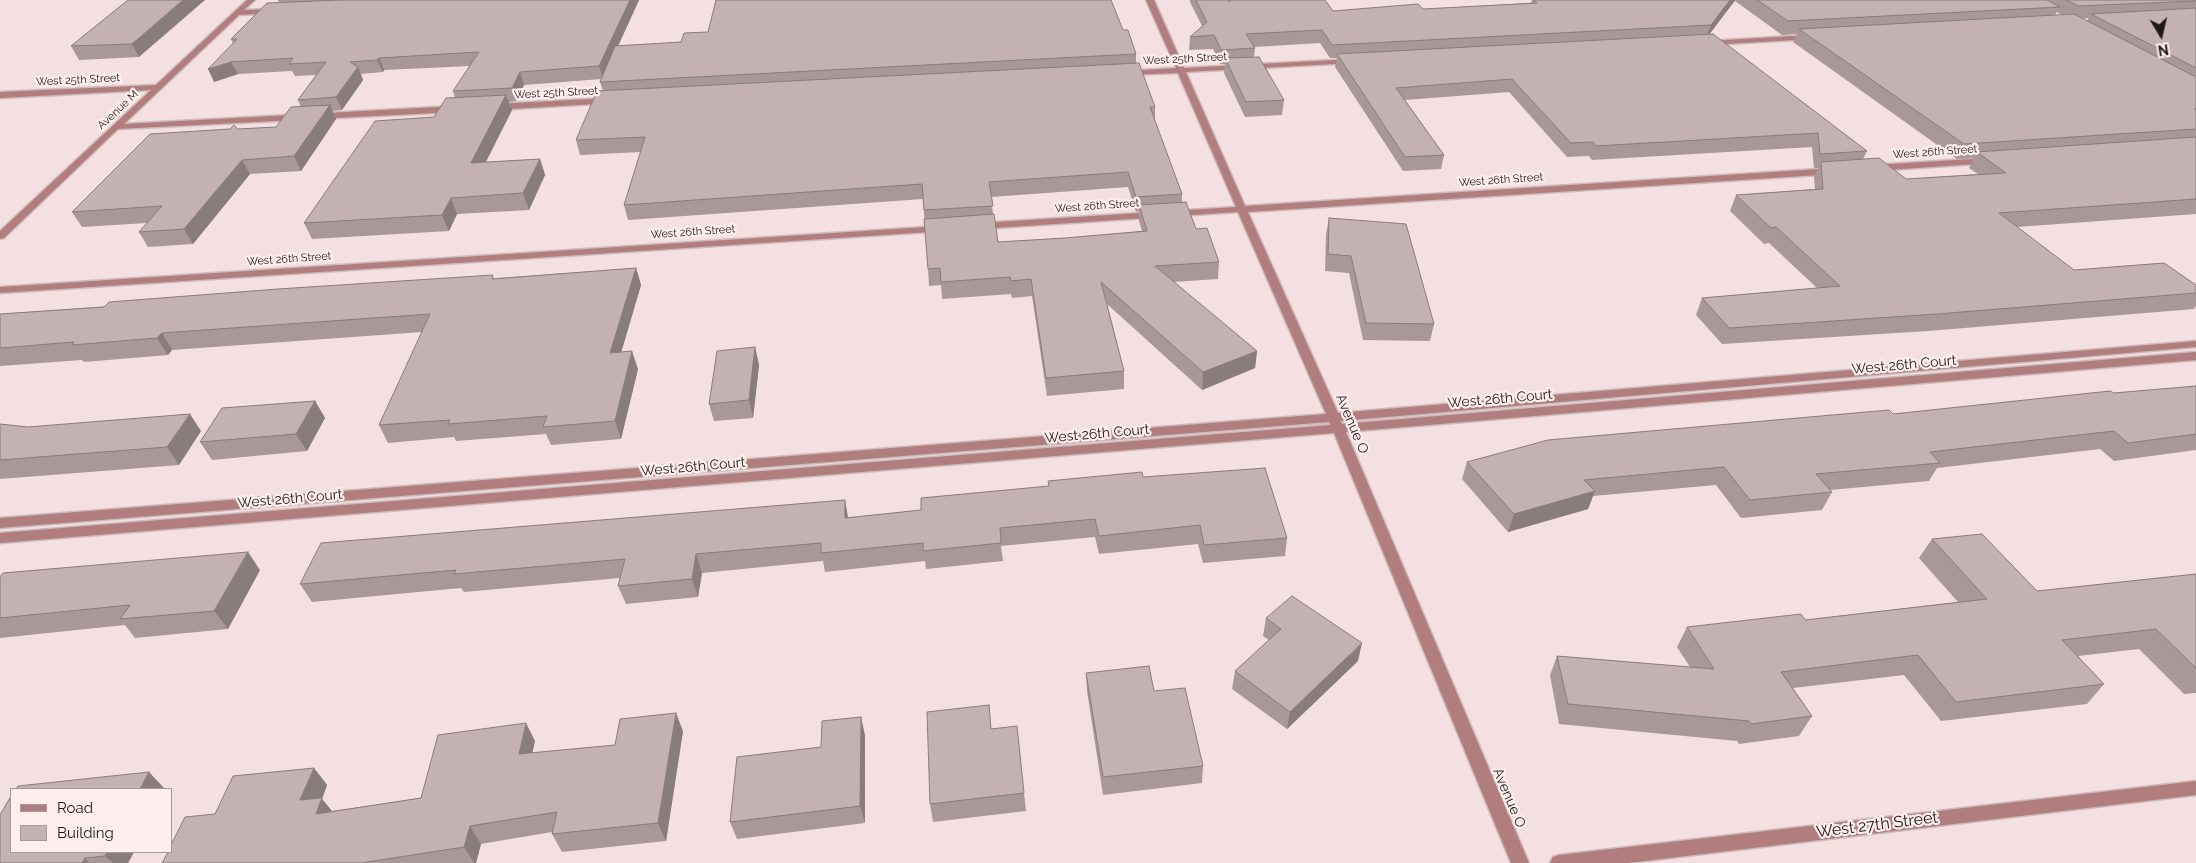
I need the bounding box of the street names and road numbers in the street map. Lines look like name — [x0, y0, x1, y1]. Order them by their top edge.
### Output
street label: West 25th Street — [1143, 50, 1227, 68]
street label: West 25th Street — [36, 71, 120, 89]
street label: West 25th Street — [514, 84, 598, 102]
street label: Avenue M — [95, 88, 141, 132]
street label: West 26th Street — [1892, 142, 1978, 162]
street label: West 26th Street — [1458, 170, 1544, 190]
street label: West 26th Street — [1054, 196, 1140, 216]
street label: West 26th Street — [650, 222, 736, 242]
street label: West 26th Street — [246, 249, 332, 269]
street label: West 26th Court — [1851, 352, 1957, 378]
street label: West 26th Court — [1447, 386, 1553, 412]
street label: Avenue O — [1332, 392, 1372, 456]
street label: West 26th Court — [1044, 421, 1150, 447]
street label: West 26th Court — [640, 454, 746, 480]
street label: West 26th Court — [237, 486, 343, 512]
street label: Avenue O — [1489, 766, 1529, 830]
street label: West 27th Street — [1815, 808, 1939, 842]

